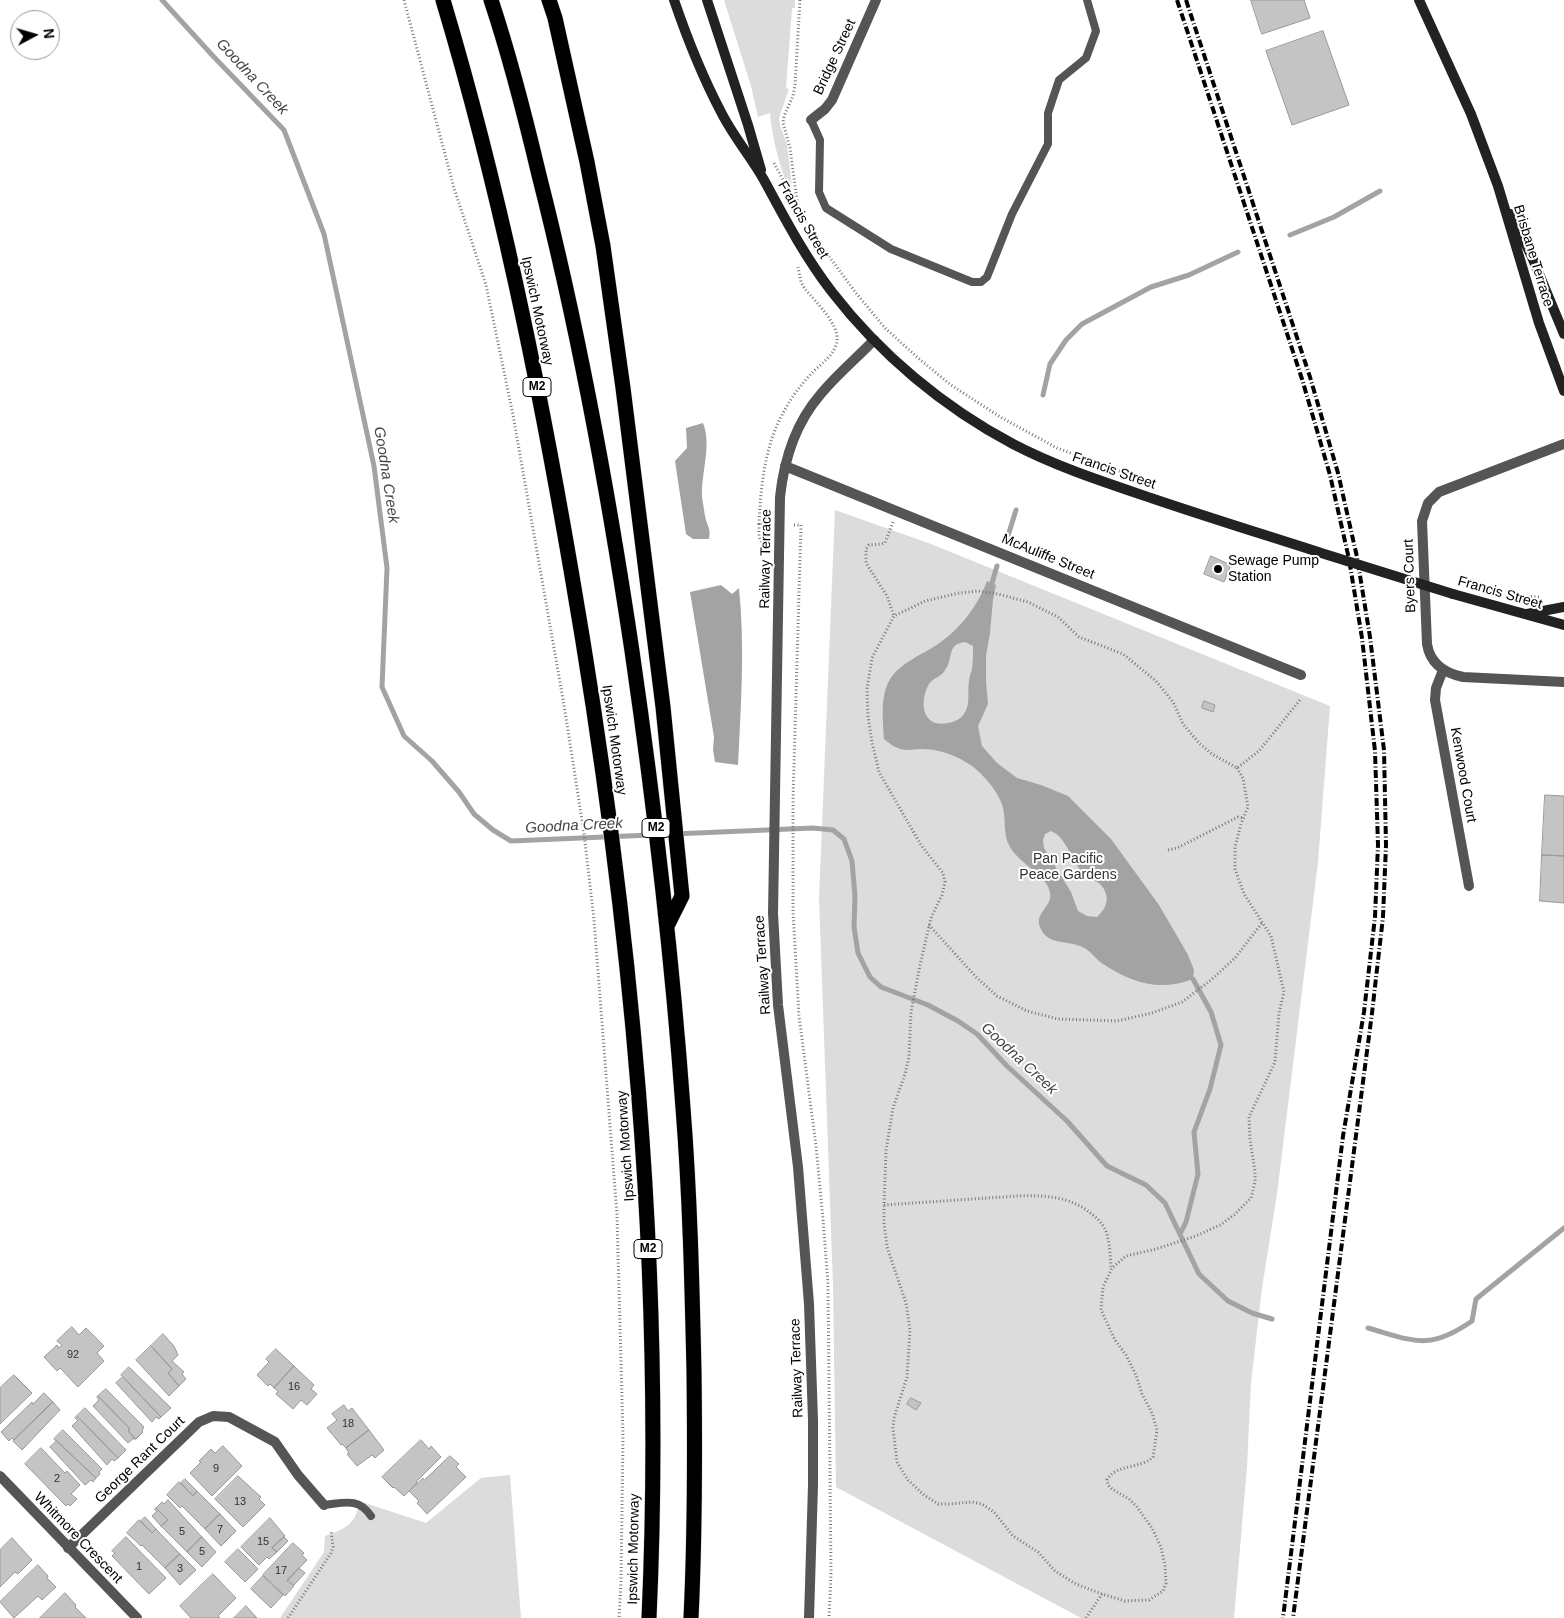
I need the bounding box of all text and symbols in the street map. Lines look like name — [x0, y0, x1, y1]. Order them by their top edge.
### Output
north arrow — [10, 10, 60, 60]
street label: Bridge Street — [810, 16, 860, 98]
text: N — [40, 28, 57, 39]
water label: Goodna Creek — [212, 35, 292, 119]
street label: Francis Street — [774, 178, 832, 262]
street label: Brisbane Terrace — [1509, 203, 1557, 309]
street label: Ipswich Motorway — [517, 255, 557, 367]
road number: M2 — [523, 378, 551, 397]
water label: Goodna Creek — [369, 425, 403, 525]
street label: Francis Street — [1070, 449, 1158, 493]
street label: Railway Terrace — [757, 509, 775, 609]
street label: McAuliffe Street — [999, 531, 1097, 583]
street label: Byers Court — [1400, 539, 1420, 613]
place label: Sewage Pump Station — [1228, 553, 1319, 586]
marker: Sewage Pump Station — [1212, 563, 1224, 575]
street label: Francis Street — [1456, 573, 1544, 613]
street label: Ipswich Motorway — [598, 684, 630, 796]
street label: Kenwood Court — [1446, 726, 1480, 824]
water label: Goodna Creek — [525, 814, 623, 838]
road number: M2 — [642, 818, 670, 838]
park label: Pan Pacific Peace Gardens — [1019, 851, 1117, 884]
street label: Railway Terrace — [751, 915, 775, 1015]
water label: Goodna Creek — [977, 1019, 1061, 1099]
street label: Ipswich Motorway — [614, 1090, 638, 1202]
road number: M2 — [634, 1240, 662, 1258]
street label: Railway Terrace — [787, 1318, 807, 1418]
house number: 92 — [67, 1348, 79, 1362]
house number: 16 — [288, 1380, 300, 1394]
street label: George Rant Court — [92, 1413, 188, 1507]
house number: 18 — [342, 1417, 354, 1431]
house number: 9 — [213, 1462, 219, 1476]
house number: 2 — [54, 1472, 60, 1486]
street label: Whitmore Crescent — [30, 1489, 126, 1587]
street label: Ipswich Motorway — [625, 1493, 643, 1605]
house number: 13 — [234, 1495, 246, 1509]
house number: 7 — [217, 1523, 223, 1537]
house number: 5 — [179, 1525, 185, 1539]
house number: 15 — [257, 1535, 269, 1549]
house number: 5 — [199, 1545, 205, 1559]
house number: 1 — [136, 1560, 142, 1574]
house number: 3 — [177, 1562, 183, 1576]
house number: 17 — [275, 1564, 287, 1578]

